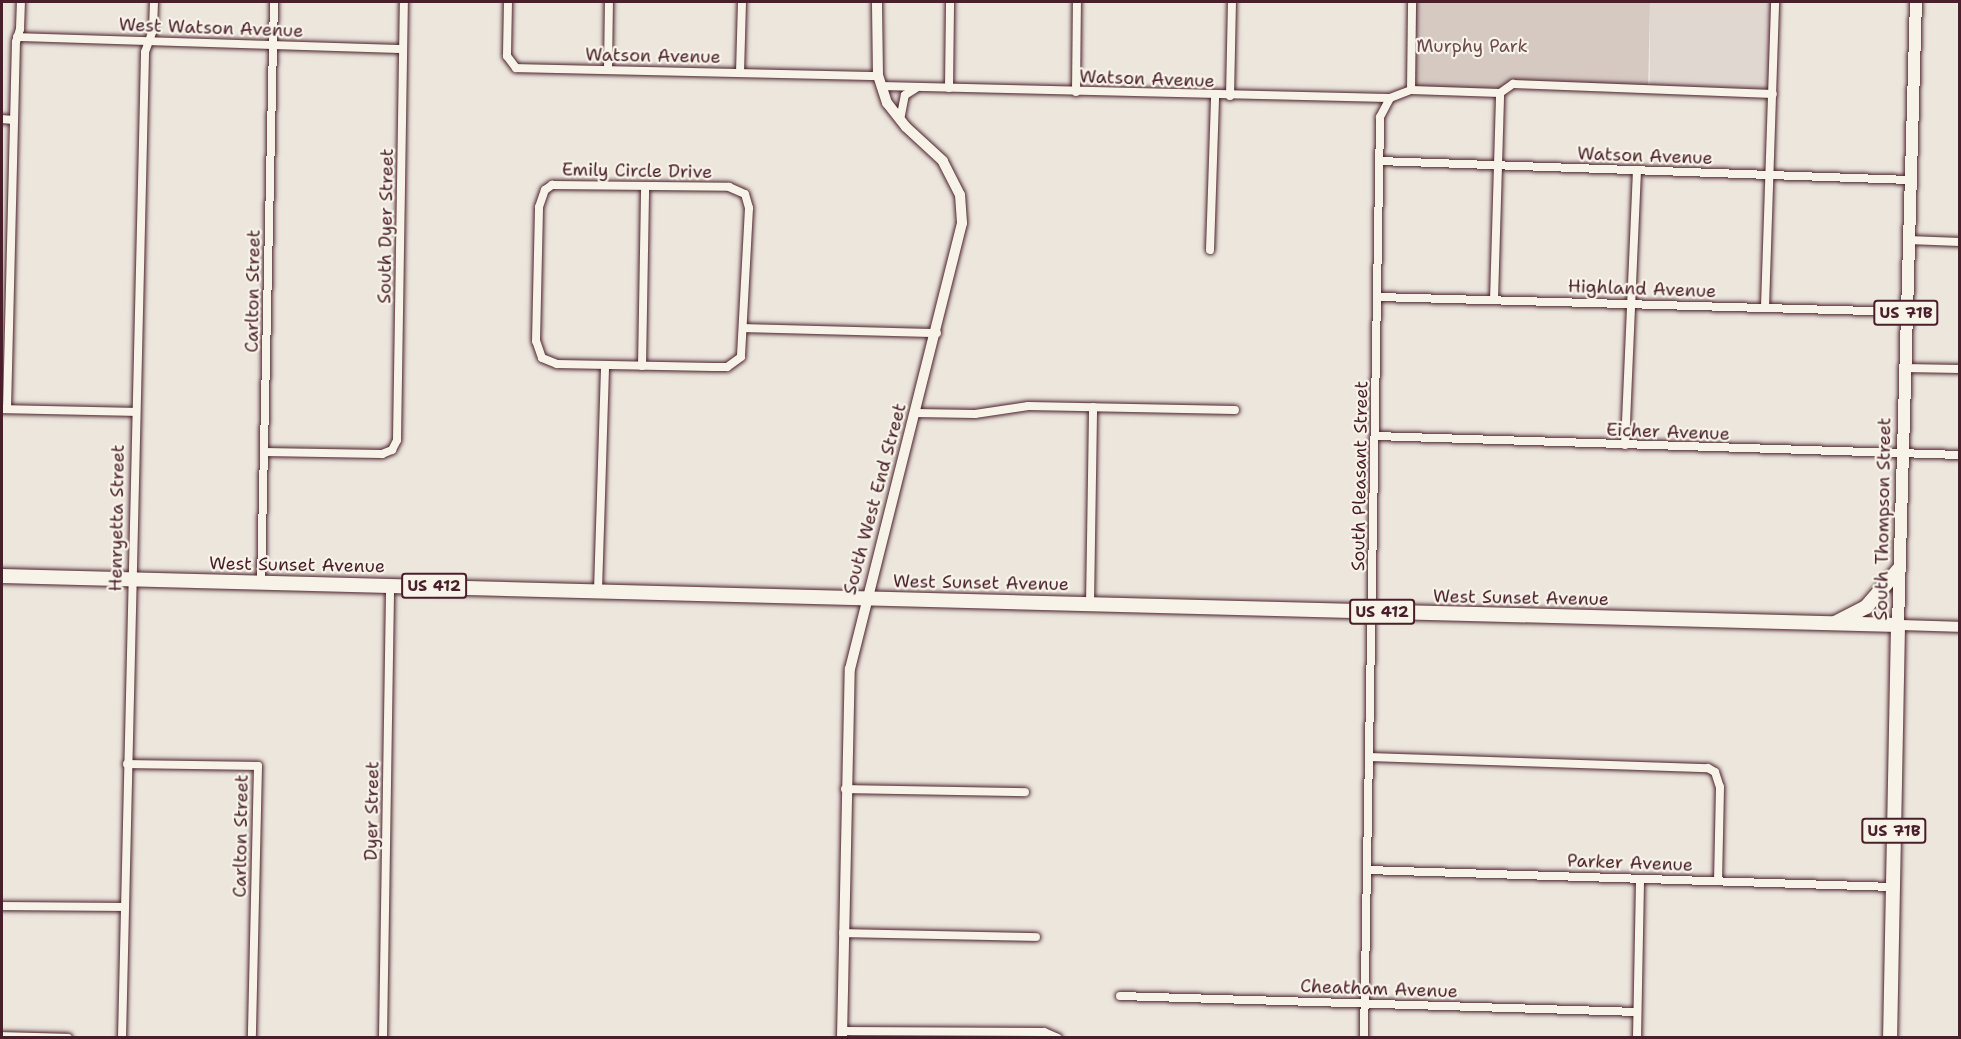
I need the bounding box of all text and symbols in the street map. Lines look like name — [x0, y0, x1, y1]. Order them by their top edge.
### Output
street label: West Watson Avenue — [118, 14, 304, 42]
park label: Murphy Park — [1416, 35, 1528, 57]
street label: Watson Avenue — [585, 44, 721, 68]
street label: Watson Avenue — [1079, 66, 1215, 92]
street label: Watson Avenue — [1577, 143, 1713, 169]
street label: South Dyer Street — [374, 148, 398, 304]
street label: Emily Circle Drive — [562, 159, 712, 183]
street label: Carlton Street — [241, 229, 265, 353]
street label: Highland Avenue — [1567, 276, 1717, 302]
road number: US 71B — [1873, 300, 1939, 326]
street label: South Pleasant Street — [1348, 381, 1372, 571]
street label: South West End Street — [839, 401, 911, 597]
street label: South Thompson Street — [1870, 417, 1896, 621]
street label: Eicher Avenue — [1606, 419, 1730, 445]
street label: Henryetta Street — [105, 444, 129, 592]
street label: West Sunset Avenue — [209, 553, 385, 577]
street label: West Sunset Avenue — [893, 571, 1069, 595]
road number: US 412 — [401, 573, 467, 599]
street label: West Sunset Avenue — [1433, 586, 1609, 610]
road number: US 412 — [1349, 599, 1415, 625]
street label: Dyer Street — [360, 761, 384, 861]
street label: Carlton Street — [229, 774, 253, 898]
road number: US 71B — [1861, 818, 1927, 844]
street label: Parker Avenue — [1567, 850, 1693, 876]
street label: Cheatham Avenue — [1300, 975, 1458, 1003]

